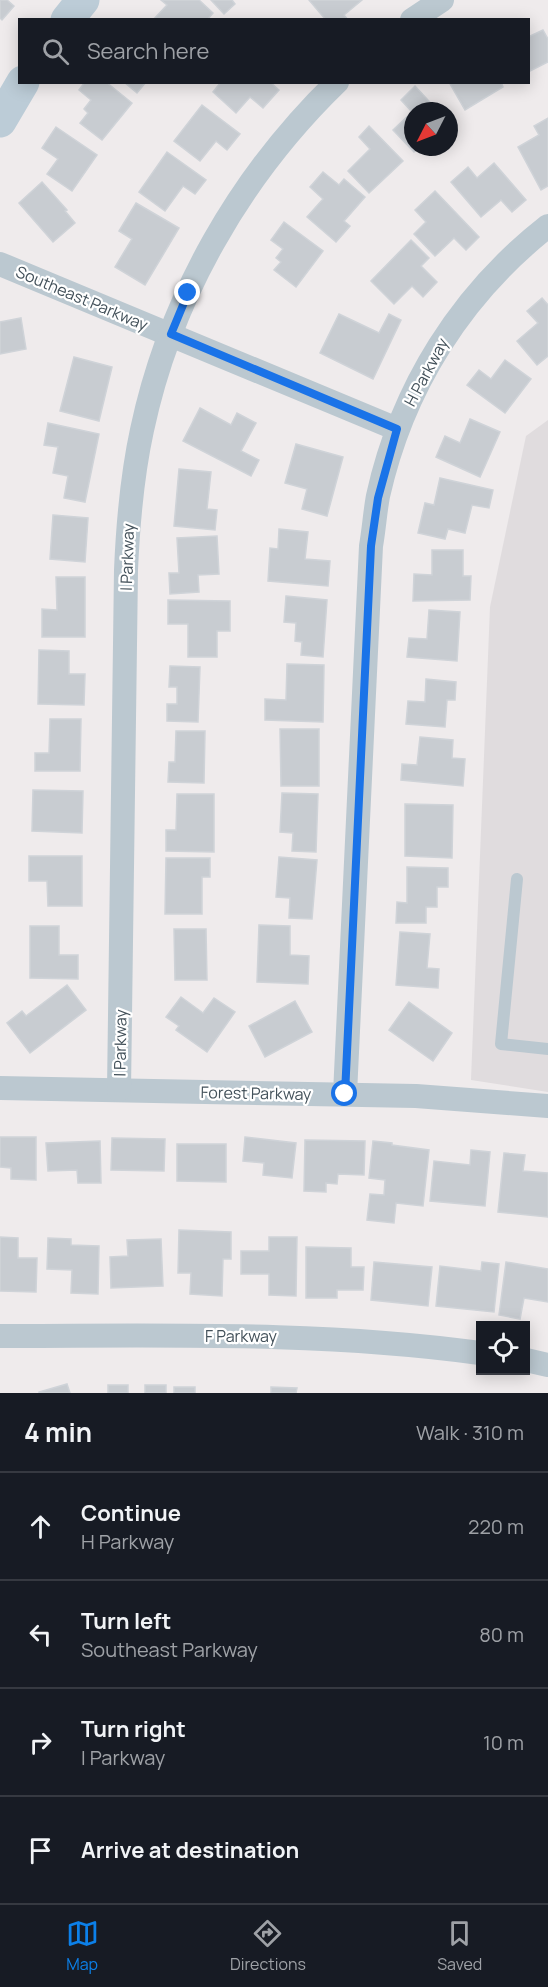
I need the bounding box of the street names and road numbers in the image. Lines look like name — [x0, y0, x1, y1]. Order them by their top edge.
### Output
street label: Southeast Parkway — [13, 260, 152, 336]
street label: H Parkway — [399, 333, 454, 410]
street label: I Parkway — [115, 522, 139, 591]
street label: I Parkway — [108, 1009, 132, 1077]
street label: Forest Parkway — [200, 1081, 312, 1105]
street label: F Parkway — [205, 1325, 277, 1347]

